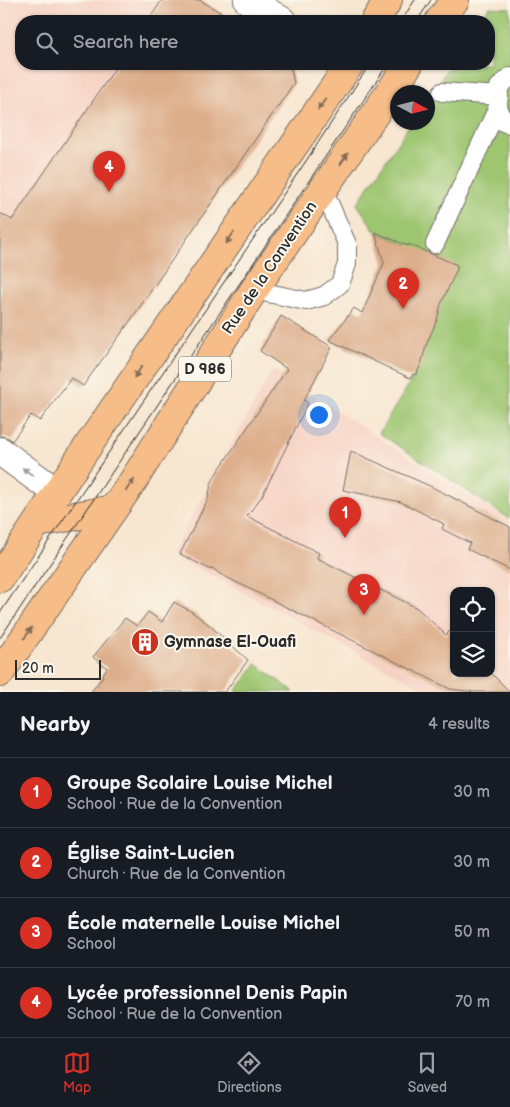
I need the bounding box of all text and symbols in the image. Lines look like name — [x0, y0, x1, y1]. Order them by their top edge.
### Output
search box — [15, 15, 495, 70]
icon: search — [33, 29, 61, 57]
text: Search here — [73, 31, 178, 54]
north arrow — [390, 85, 435, 130]
one-way arrow — [317, 97, 327, 111]
pin: 4 — [93, 151, 125, 192]
one-way arrow — [339, 152, 349, 166]
street label: Rue de la Convention — [218, 198, 322, 338]
one-way arrow — [225, 231, 235, 245]
pin: 2 — [387, 268, 419, 309]
road number: D 986 — [179, 356, 231, 382]
one-way arrow — [133, 365, 143, 379]
your location — [306, 402, 332, 428]
one-way arrow — [21, 467, 35, 477]
one-way arrow — [125, 478, 135, 492]
pin: 1 — [329, 497, 361, 538]
pin: 3 — [348, 574, 380, 615]
map controls — [450, 587, 495, 677]
button: locate — [450, 587, 495, 632]
one-way arrow — [23, 627, 33, 640]
building icon: Gymnase El-Ouafi — [130, 627, 160, 657]
button: layers — [450, 632, 495, 677]
place label: Gymnase El-Ouafi — [164, 633, 296, 652]
scale bar — [15, 657, 101, 680]
text: 20 m — [22, 660, 54, 677]
text: Nearby — [20, 712, 90, 737]
text: 4 results — [428, 715, 490, 734]
text: Groupe Scolaire Louise Michel — [67, 772, 333, 795]
text: 1 — [33, 783, 39, 802]
text: 30 m — [453, 783, 490, 802]
text: School · Rue de la Convention — [67, 795, 282, 814]
text: Église Saint-Lucien — [67, 842, 235, 865]
text: 2 — [31, 853, 41, 872]
text: 30 m — [453, 853, 490, 872]
text: Church · Rue de la Convention — [67, 865, 285, 884]
text: École maternelle Louise Michel — [67, 912, 340, 935]
text: 3 — [31, 923, 41, 942]
text: 50 m — [454, 923, 490, 942]
text: School — [67, 935, 116, 954]
text: Lycée professionnel Denis Papin — [67, 982, 348, 1005]
text: 4 — [31, 993, 41, 1012]
text: 70 m — [455, 993, 490, 1012]
text: School · Rue de la Convention — [67, 1005, 282, 1024]
tab: Map — [63, 1049, 91, 1096]
tab: Directions — [217, 1049, 282, 1096]
tab: Saved — [408, 1049, 447, 1096]

